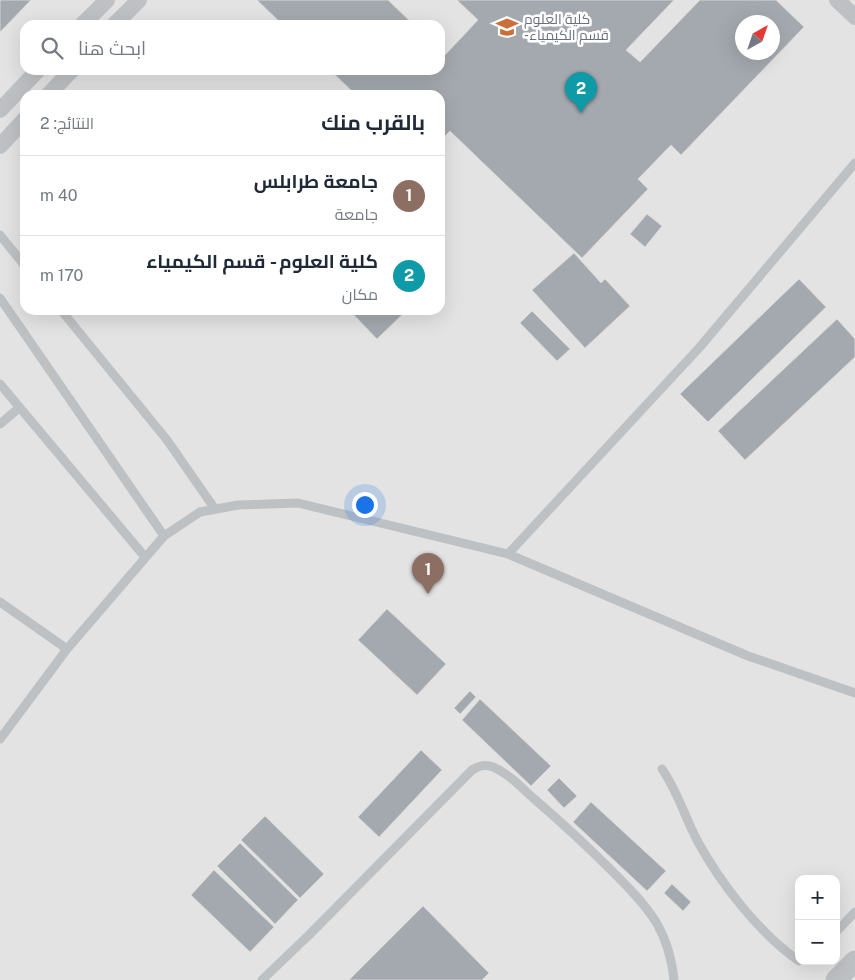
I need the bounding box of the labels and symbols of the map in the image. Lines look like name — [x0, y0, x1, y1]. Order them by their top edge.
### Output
place label: كلية العلوم -قسم الكيمياء — [524, 11, 609, 45]
school or university icon: كلية العلوم -قسم الكيمياء — [494, 14, 520, 40]
north arrow — [735, 15, 780, 60]
pin: 2 — [565, 72, 597, 113]
your location — [352, 492, 378, 518]
pin: 1 — [412, 553, 444, 594]

